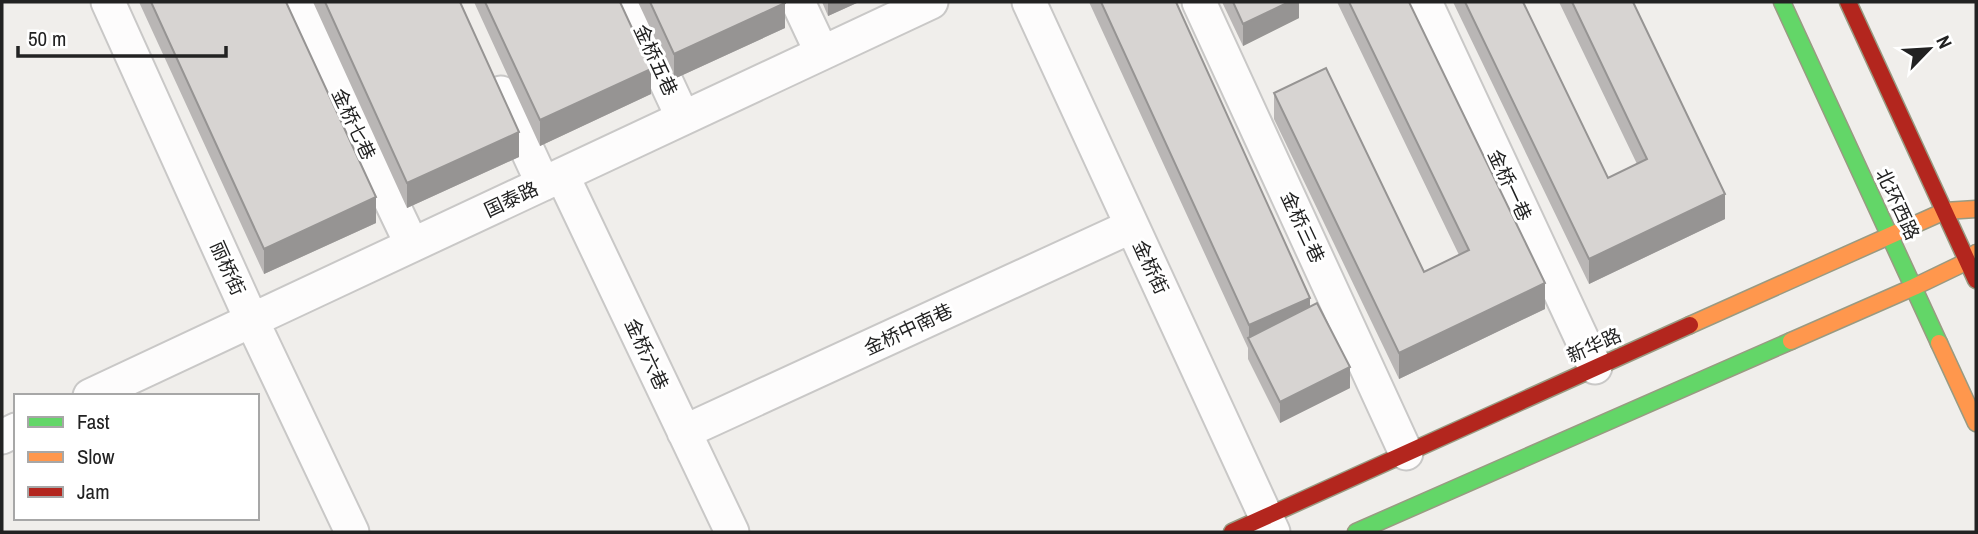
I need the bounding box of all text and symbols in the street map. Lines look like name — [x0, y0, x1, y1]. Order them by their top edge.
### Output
scale bar — [18, 14, 226, 58]
north arrow — [1894, 14, 1964, 84]
street label: 金桥五巷 — [628, 20, 684, 100]
text: 50 m — [28, 24, 66, 53]
text: N — [1930, 31, 1959, 52]
street label: 金桥七巷 — [326, 84, 382, 164]
street label: 金桥一巷 — [1482, 145, 1538, 225]
street label: 北环西路 — [1870, 164, 1926, 244]
street label: 国泰路 — [480, 175, 542, 223]
street label: 金桥三巷 — [1275, 187, 1331, 267]
street label: 金桥街 — [1127, 236, 1175, 298]
street label: 丽桥街 — [205, 237, 251, 299]
street label: 金桥中南巷 — [859, 297, 957, 361]
street label: 金桥六巷 — [619, 314, 675, 394]
street label: 新华路 — [1563, 322, 1625, 368]
legend — [14, 394, 259, 520]
text: Fast — [77, 407, 110, 436]
text: Slow — [77, 442, 115, 471]
text: Jam — [77, 477, 110, 506]

